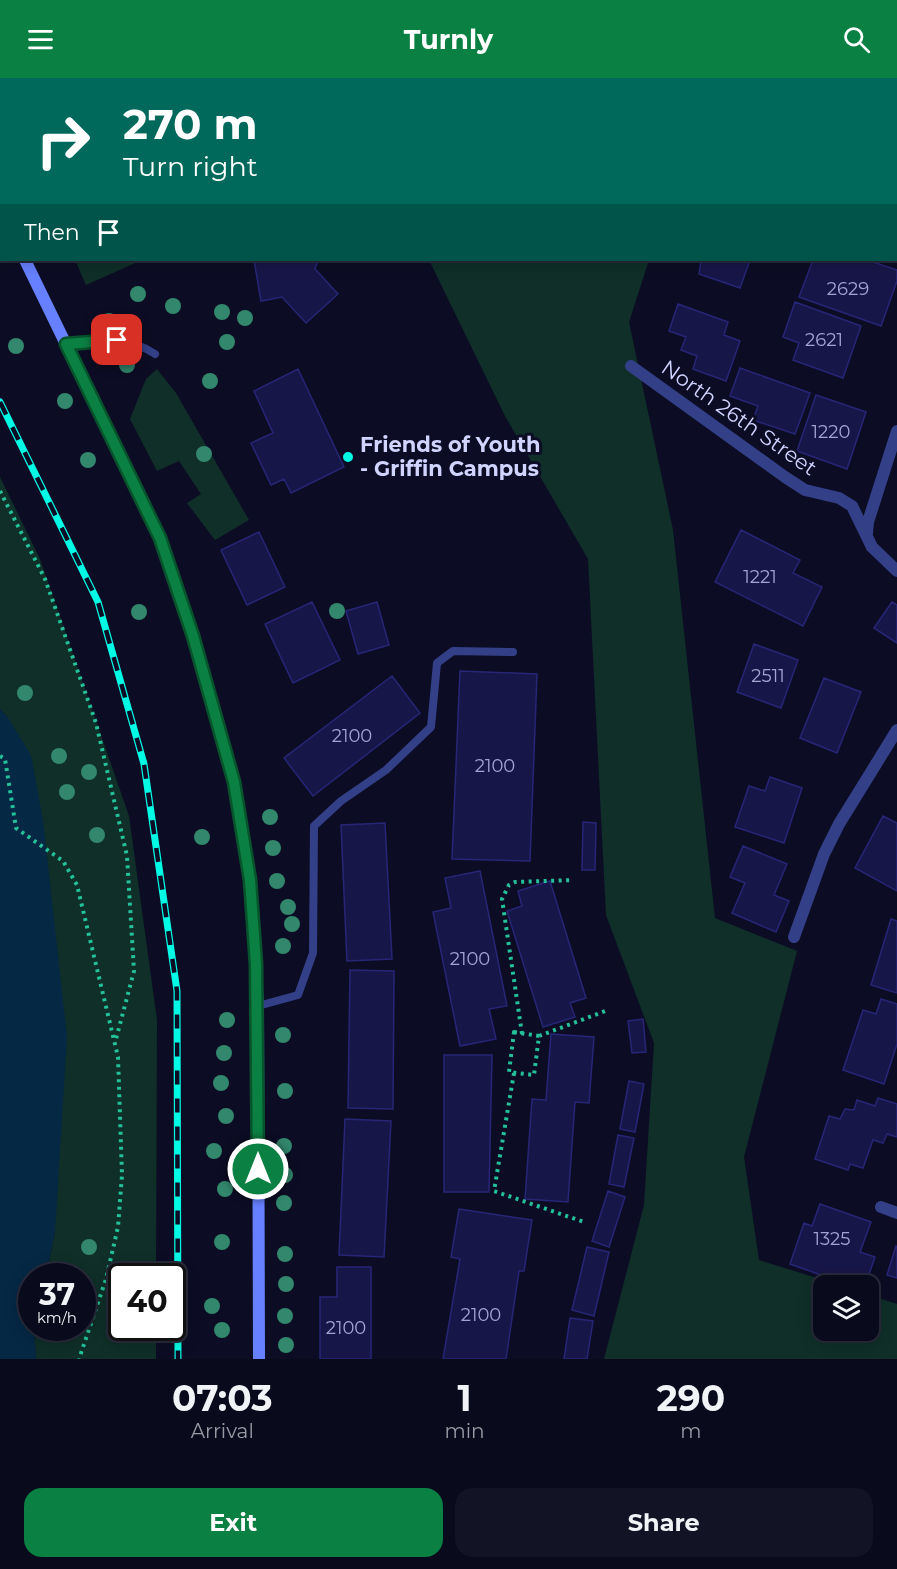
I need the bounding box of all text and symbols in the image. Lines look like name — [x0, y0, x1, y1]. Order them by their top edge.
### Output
icon: menu — [24, 23, 57, 56]
text: Turnly — [404, 23, 493, 56]
icon: search — [840, 23, 873, 56]
text: 270 m — [123, 98, 257, 150]
icon: right — [24, 102, 102, 180]
text: Turn right — [123, 150, 258, 183]
icon: arrive — [92, 216, 125, 249]
text: Then — [24, 219, 80, 246]
house number: 2629 — [827, 278, 869, 300]
pin — [91, 314, 142, 365]
icon: arrive — [100, 323, 133, 356]
house number: 2621 — [805, 329, 843, 351]
street label: North 26th Street — [657, 355, 822, 480]
house number: 1220 — [812, 421, 850, 443]
place label: Friends of Youth - Griffin Campus — [360, 432, 541, 481]
marker: Friends of Youth - Griffin Campus — [341, 450, 355, 464]
house number: 1221 — [743, 566, 777, 588]
house number: 2511 — [751, 665, 785, 687]
house number: 2100 — [332, 725, 372, 747]
house number: 2100 — [475, 755, 515, 777]
house number: 2100 — [450, 948, 490, 970]
position arrow — [226, 1137, 290, 1201]
house number: 1325 — [814, 1228, 850, 1250]
speed limit sign: 40 — [108, 1263, 186, 1341]
map controls — [813, 1275, 879, 1341]
button: layers — [813, 1275, 879, 1341]
text: 37 — [39, 1276, 75, 1313]
house number: 2100 — [461, 1304, 501, 1326]
text: km/h — [37, 1308, 77, 1327]
house number: 2100 — [326, 1317, 366, 1339]
text: 07:03 — [172, 1376, 273, 1420]
text: 1 — [458, 1376, 472, 1420]
text: 290 — [657, 1376, 725, 1420]
text: Arrival — [191, 1419, 254, 1443]
text: min — [445, 1419, 485, 1443]
text: m — [680, 1419, 701, 1443]
button: Exit — [24, 1488, 443, 1557]
button: Share — [455, 1488, 873, 1557]

